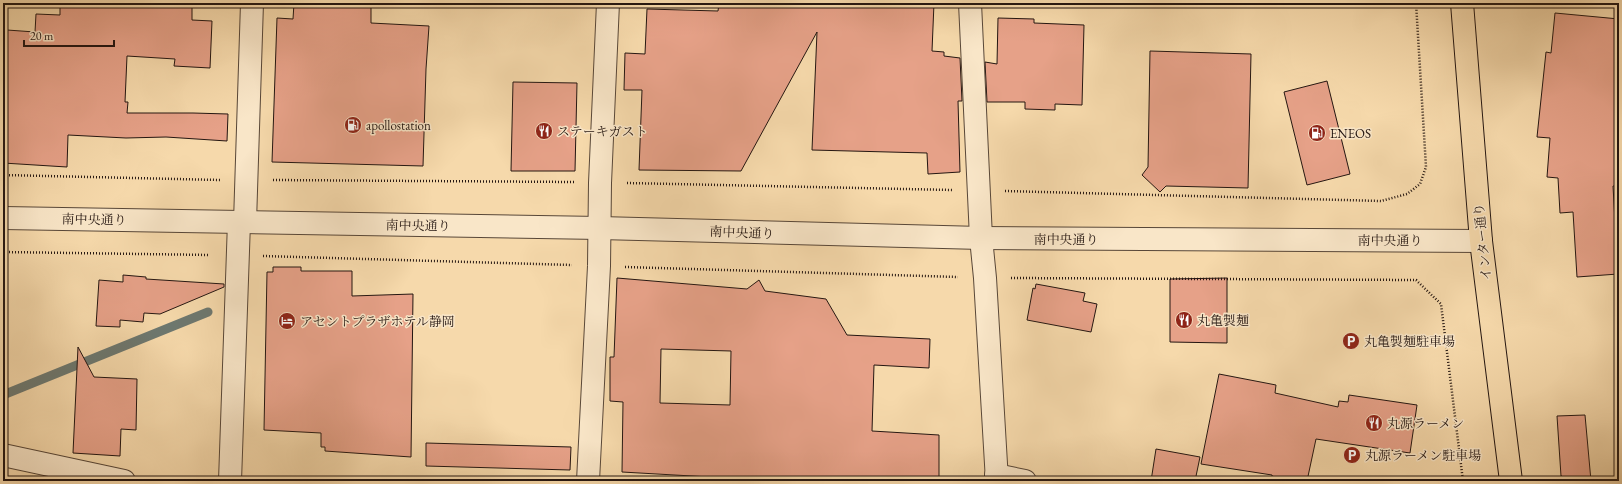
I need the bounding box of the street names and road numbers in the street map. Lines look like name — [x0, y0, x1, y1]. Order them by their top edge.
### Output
street label: インター通り — [1470, 203, 1495, 281]
street label: 南中央通り — [61, 210, 127, 229]
street label: 南中央通り — [385, 216, 451, 235]
street label: 南中央通り — [709, 223, 775, 242]
street label: 南中央通り — [1033, 231, 1099, 248]
street label: 南中央通り — [1357, 232, 1423, 249]

